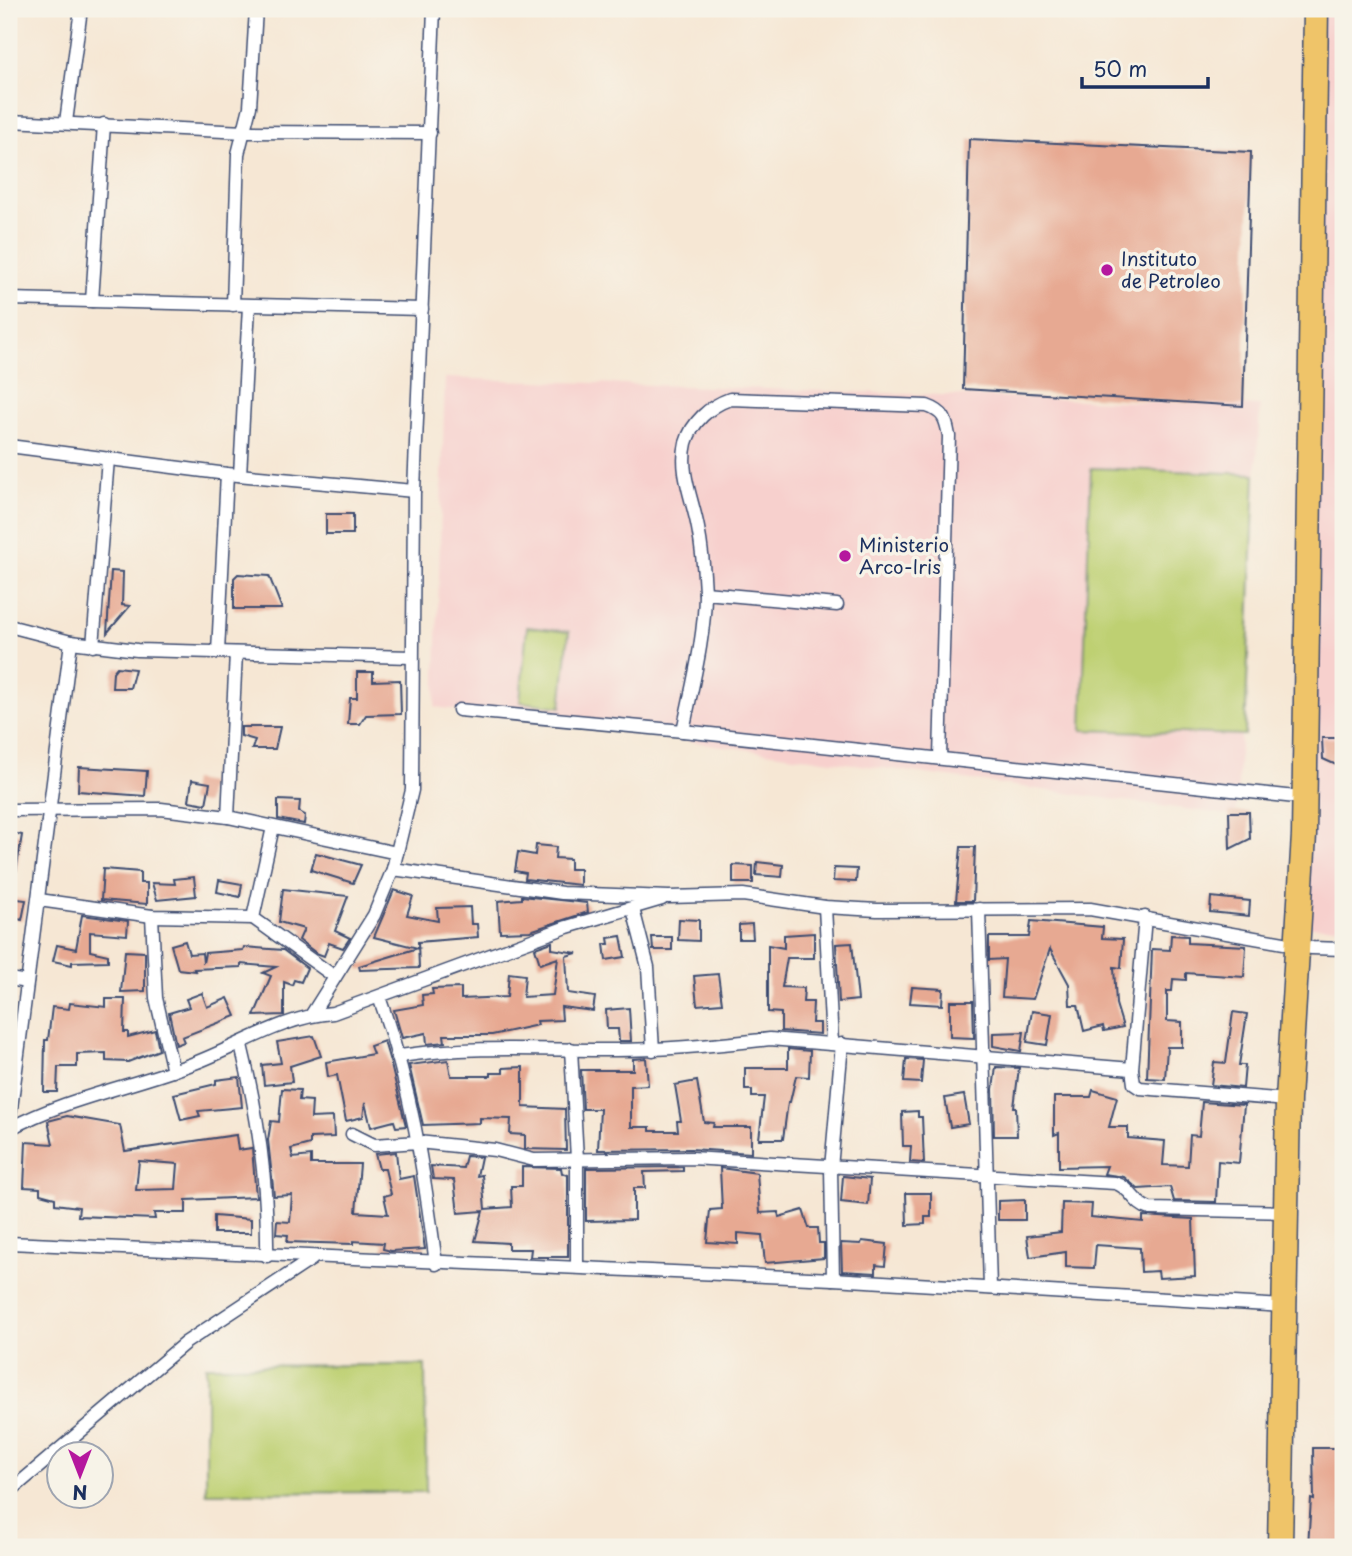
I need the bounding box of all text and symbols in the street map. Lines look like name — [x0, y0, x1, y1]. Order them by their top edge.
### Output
scale bar — [1082, 46, 1208, 90]
text: 50 m — [1093, 52, 1147, 84]
place label: Instituto de Petroleo — [1121, 244, 1221, 294]
marker: Instituto de Petroleo — [1099, 262, 1115, 278]
place label: Ministerio Arco-Iris — [859, 530, 949, 580]
marker: Ministerio Arco-Iris — [837, 548, 853, 564]
north arrow — [46, 1440, 116, 1510]
text: N — [72, 1479, 88, 1507]

